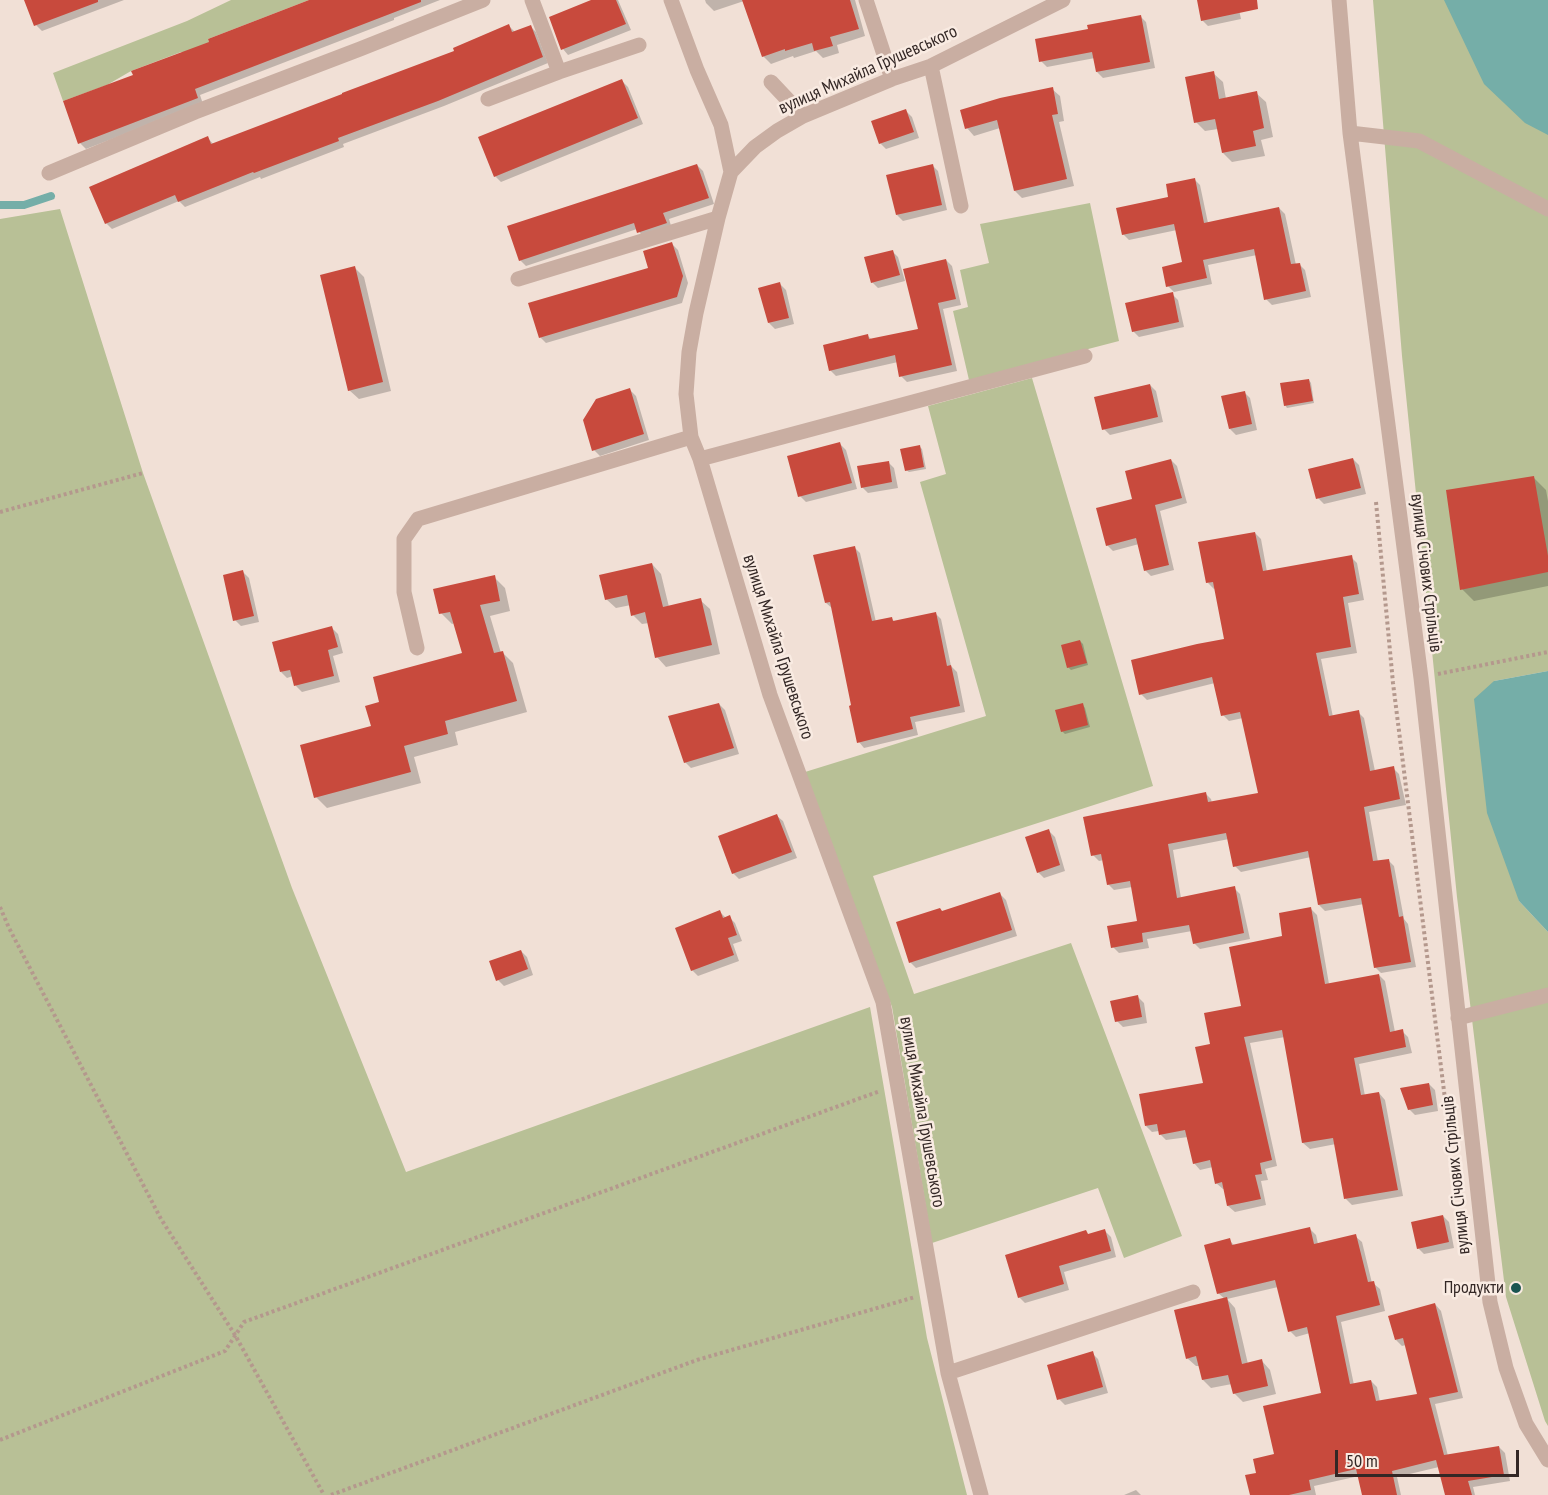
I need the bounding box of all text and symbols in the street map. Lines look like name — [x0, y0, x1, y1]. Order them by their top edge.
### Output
street label: вулиця Михайла Грушевського — [775, 21, 961, 119]
street label: вулиця Січових Стрільців — [1406, 493, 1446, 653]
street label: вулиця Михайла Грушевського — [738, 552, 818, 742]
street label: вулиця Михайла Грушевського — [895, 1015, 949, 1209]
street label: вулиця Січових Стрільців — [1437, 1095, 1475, 1255]
place label: Продукти — [1444, 1277, 1504, 1299]
marker: Продукти — [1509, 1281, 1523, 1295]
scale bar — [1338, 1438, 1522, 1476]
text: 50 m — [1346, 1449, 1378, 1472]

